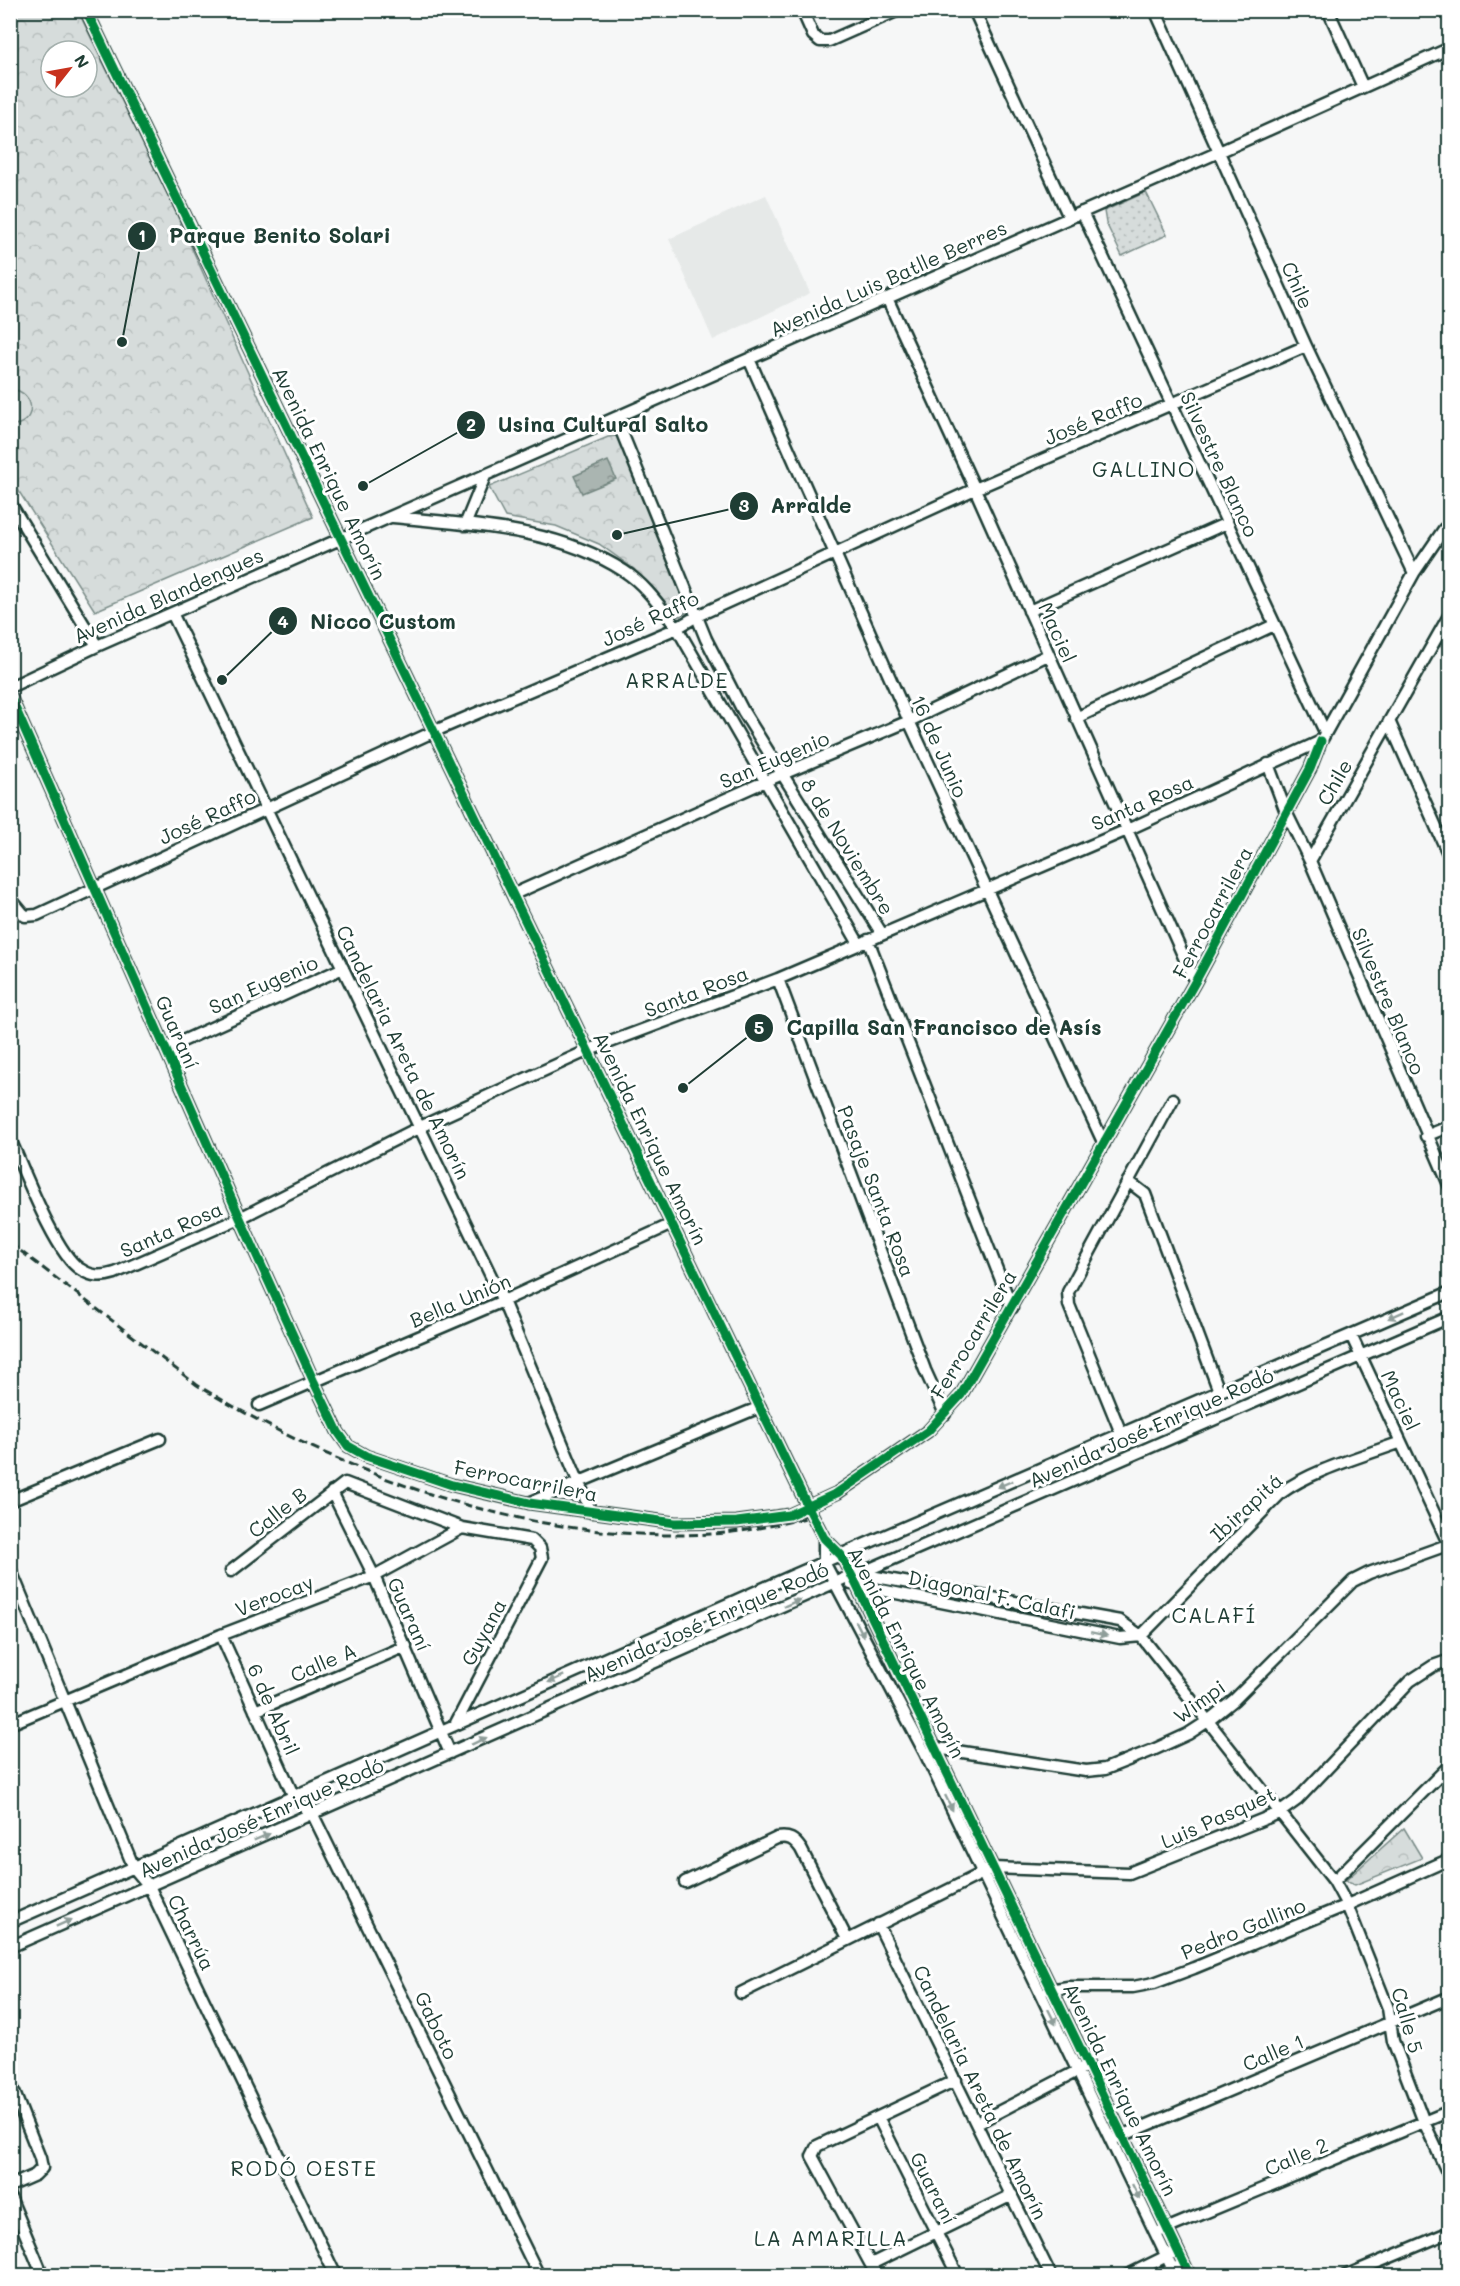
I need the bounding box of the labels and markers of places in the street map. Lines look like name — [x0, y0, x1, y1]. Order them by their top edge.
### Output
callout: Parque Benito Solari — [127, 216, 403, 255]
callout: Usina Cultural Salto — [456, 406, 720, 445]
callout: Arralde — [729, 486, 864, 525]
callout: Nicco Custom — [268, 602, 468, 641]
callout: Capilla San Francisco de Asís — [744, 1009, 1113, 1048]

